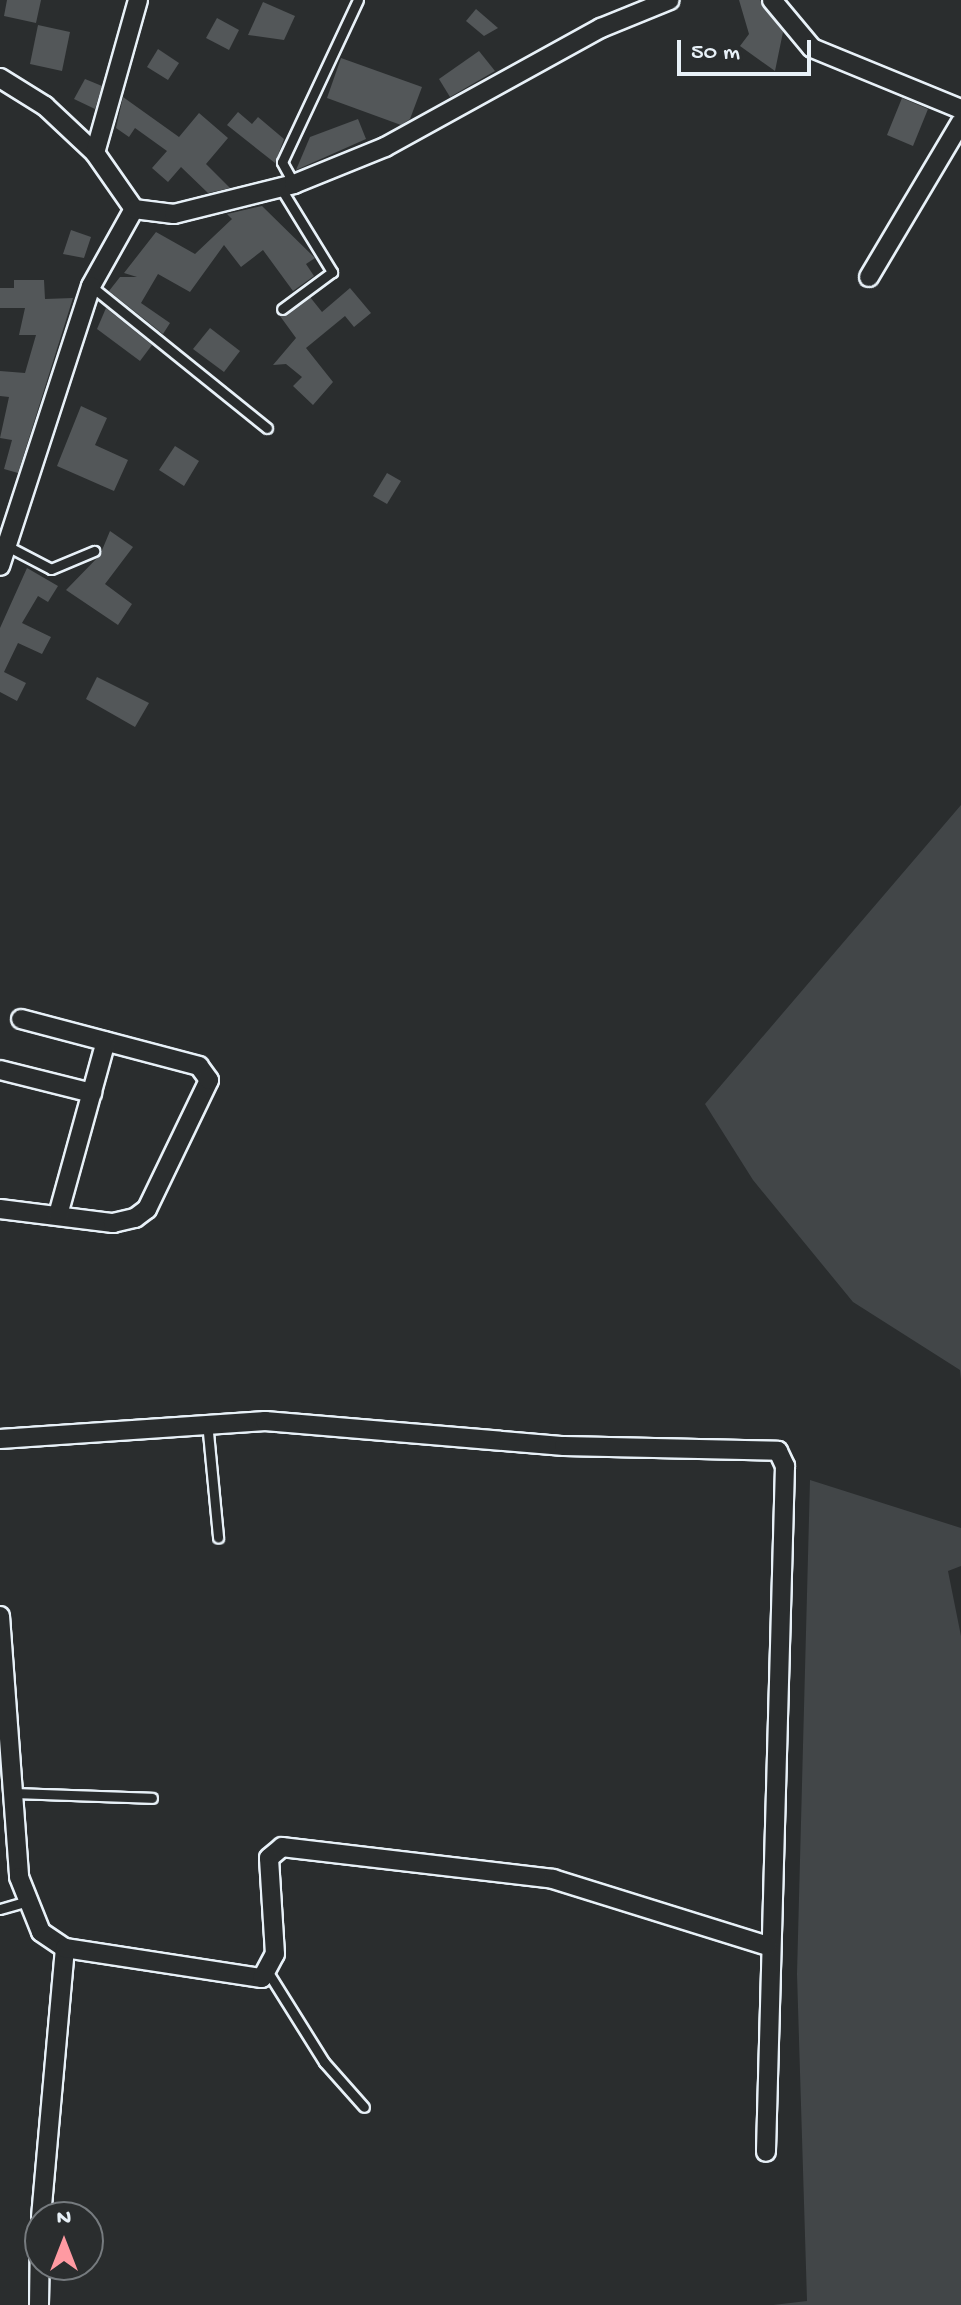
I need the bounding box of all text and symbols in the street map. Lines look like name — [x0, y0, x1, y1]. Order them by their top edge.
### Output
scale bar — [681, 24, 815, 74]
text: 50 m — [691, 39, 740, 68]
north arrow — [24, 2201, 104, 2281]
text: N — [57, 2206, 71, 2232]

